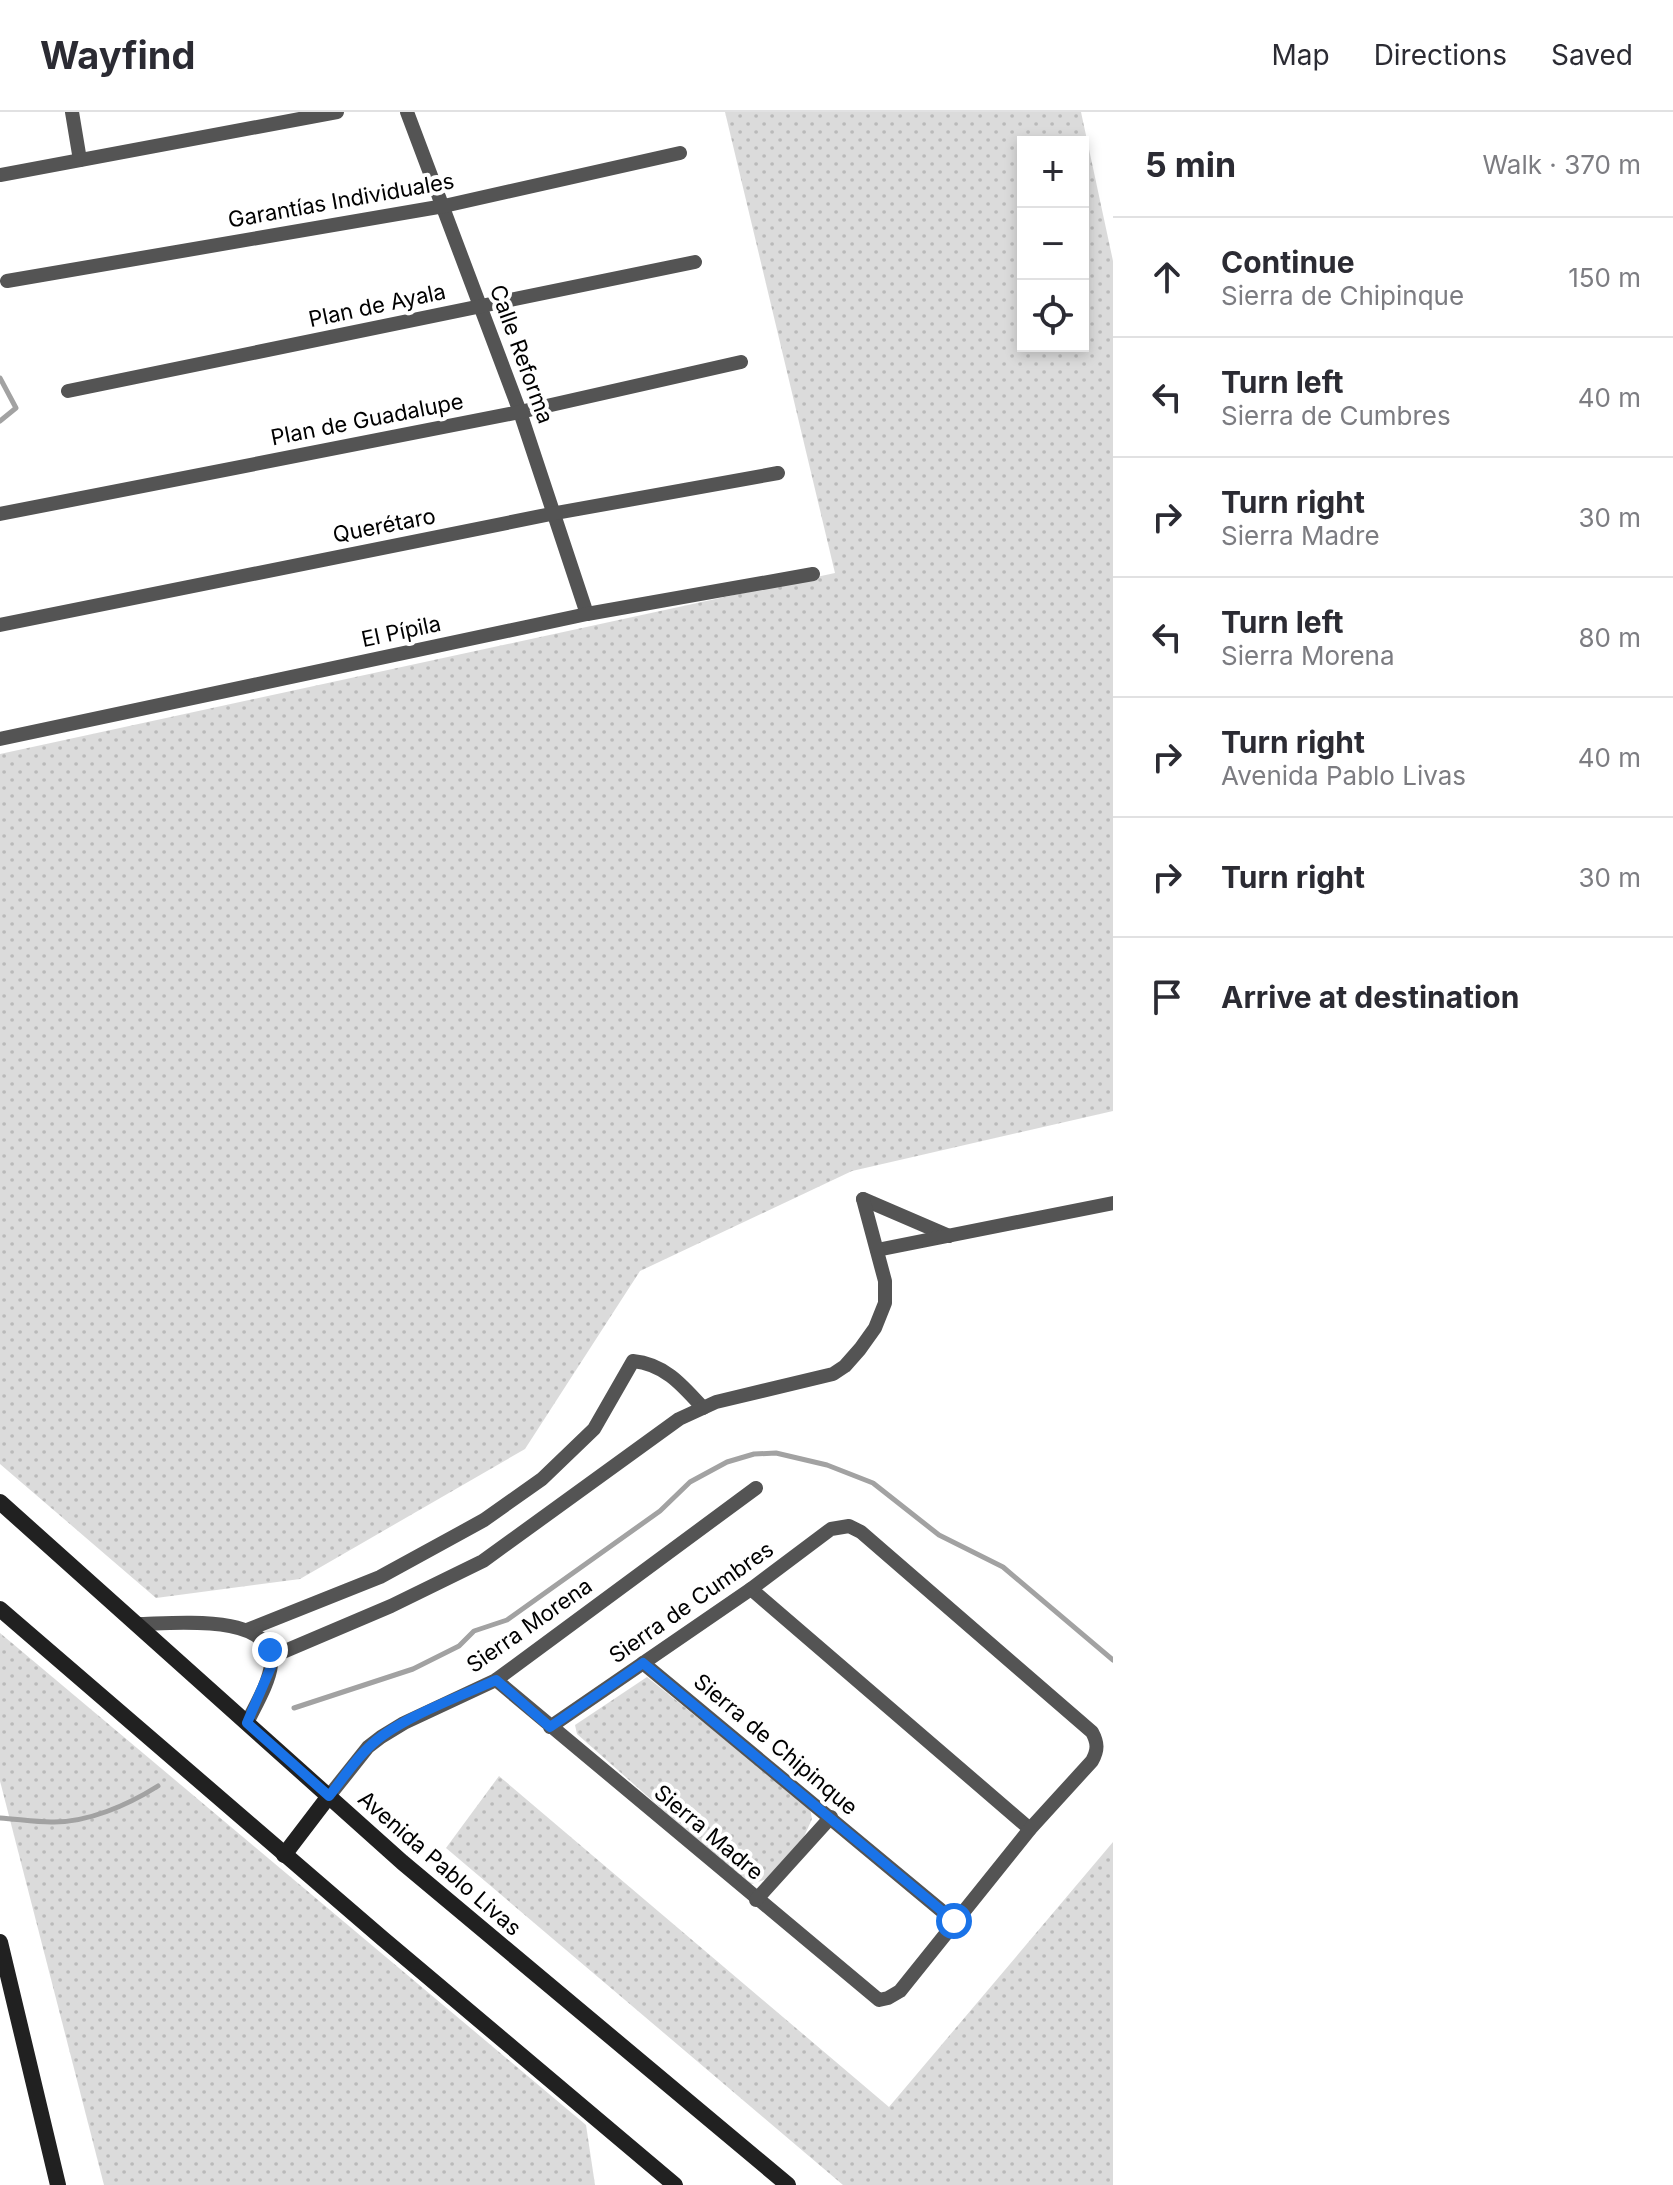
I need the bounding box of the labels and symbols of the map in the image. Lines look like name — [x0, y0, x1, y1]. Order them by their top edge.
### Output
street label: Garantías Individuales — [226, 167, 456, 233]
street label: Plan de Ayala — [306, 278, 448, 332]
street label: Calle Reforma — [485, 281, 559, 427]
street label: Plan de Guadalupe — [268, 388, 466, 450]
street label: Querétaro — [330, 502, 438, 548]
street label: El Pípila — [359, 610, 443, 652]
street label: Sierra de Cumbres — [604, 1536, 778, 1668]
street label: Sierra Morena — [461, 1572, 597, 1678]
route end — [252, 1632, 288, 1668]
street label: Sierra de Chipinque — [689, 1668, 863, 1820]
street label: Sierra Madre — [649, 1779, 769, 1885]
street label: Avenida Pablo Livas — [353, 1785, 527, 1941]
route start — [936, 1903, 972, 1939]

